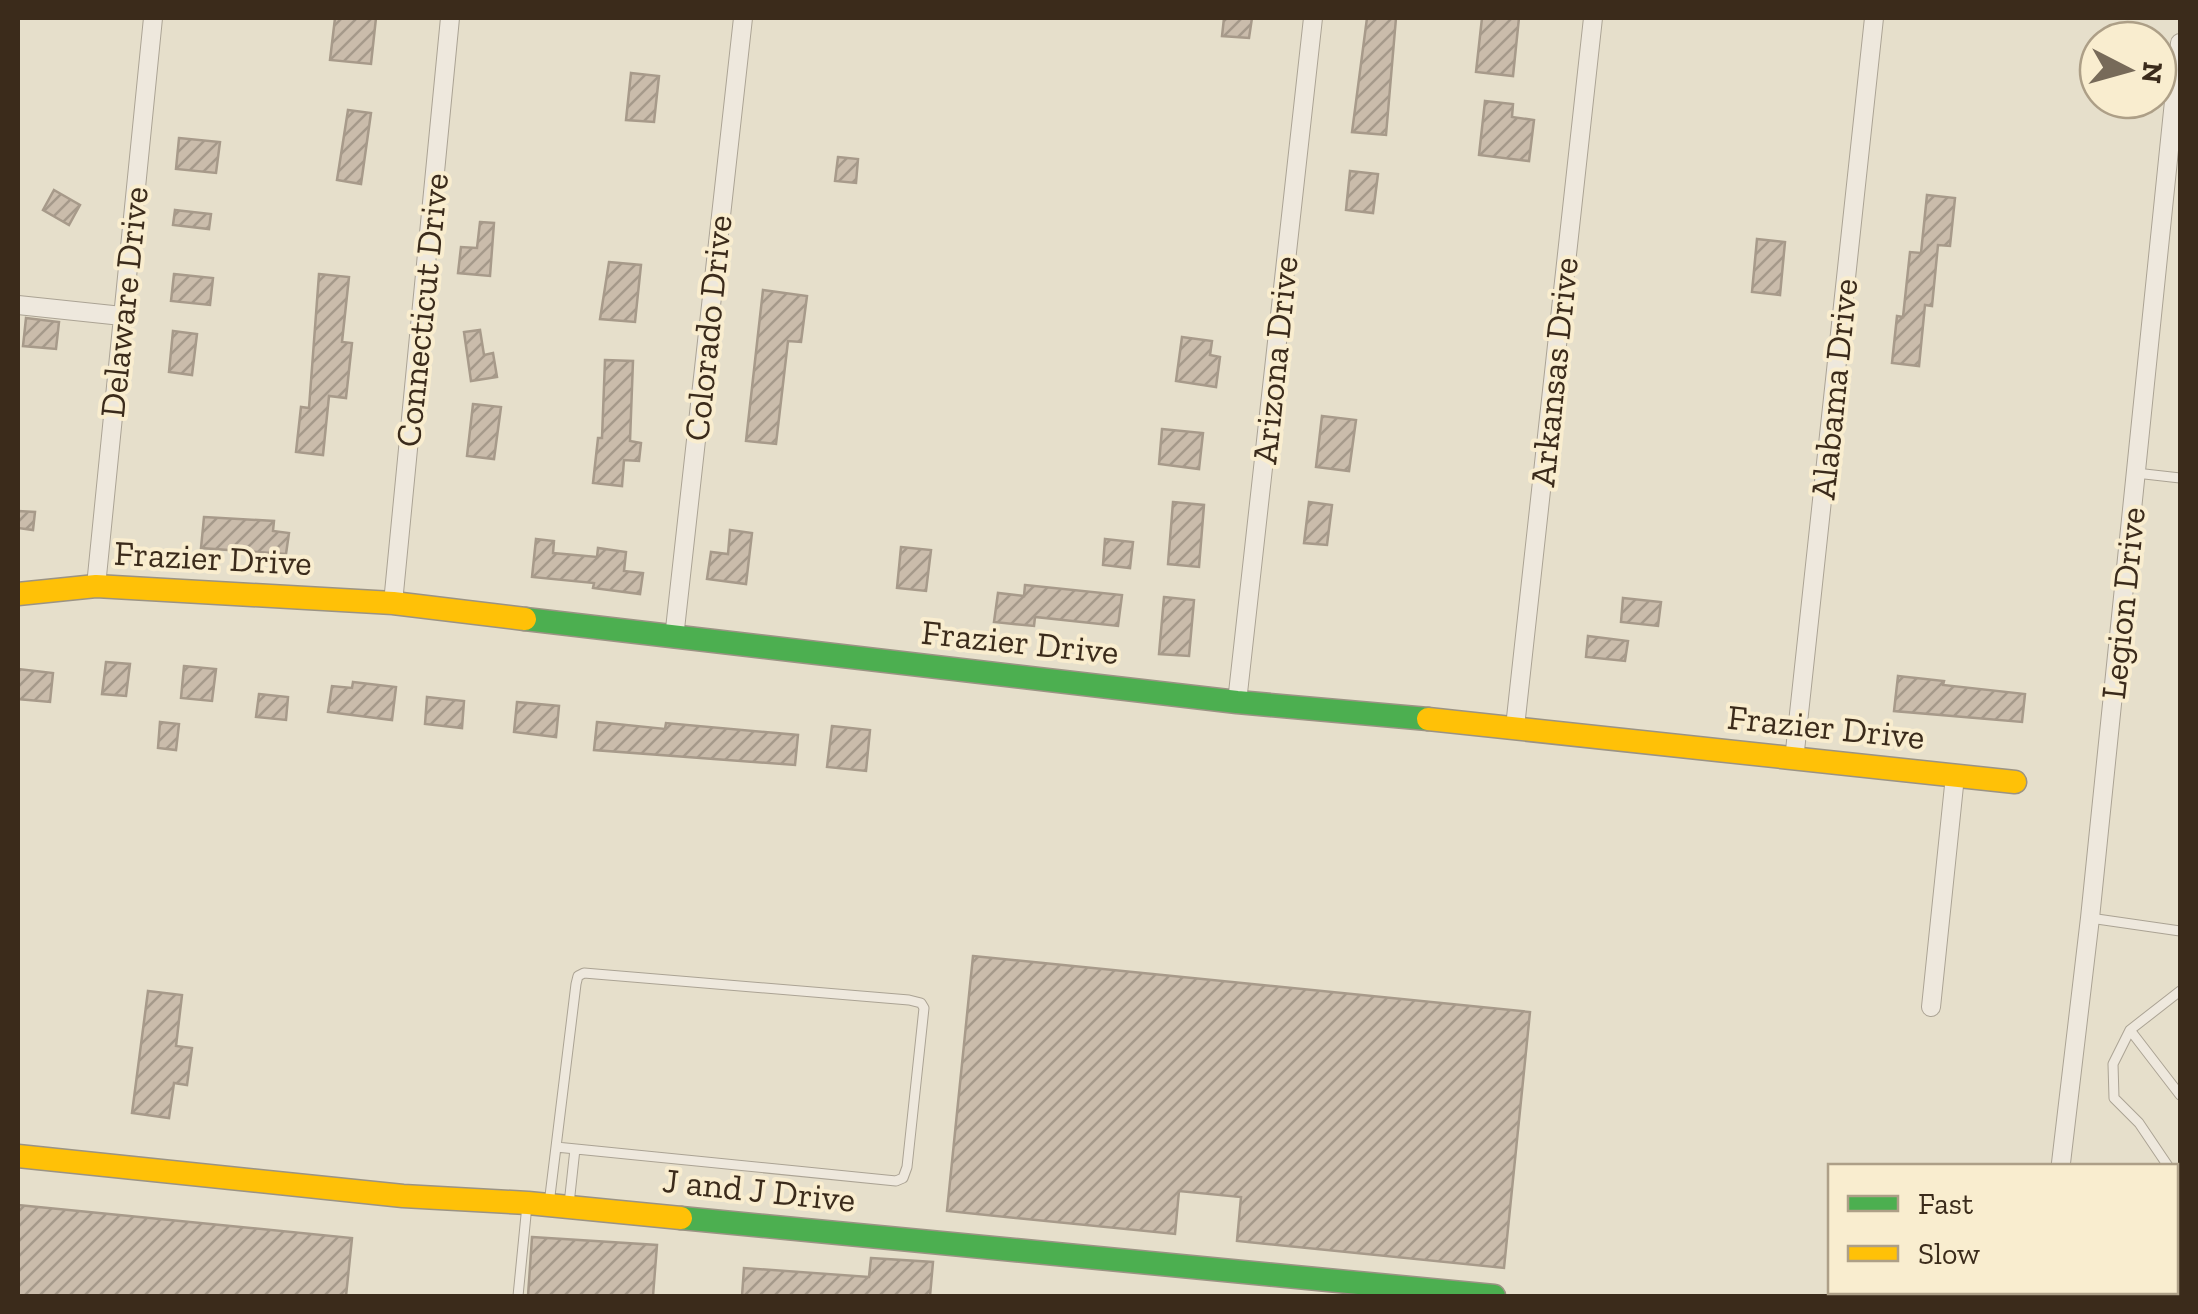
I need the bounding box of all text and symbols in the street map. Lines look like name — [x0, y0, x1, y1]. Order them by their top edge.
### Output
north arrow — [2078, 20, 2178, 120]
text: N — [2135, 60, 2170, 85]
street label: Connecticut Drive — [387, 171, 457, 449]
street label: Delaware Drive — [91, 184, 157, 420]
street label: Colorado Drive — [675, 213, 741, 443]
street label: Arizona Drive — [1243, 254, 1307, 466]
street label: Arkansas Drive — [1521, 255, 1587, 489]
street label: Alabama Drive — [1802, 276, 1866, 502]
street label: Legion Drive — [2092, 505, 2154, 701]
street label: Frazier Drive — [113, 532, 313, 584]
street label: Frazier Drive — [919, 611, 1121, 673]
street label: Frazier Drive — [1725, 696, 1927, 758]
street label: J and J Drive — [661, 1159, 857, 1221]
legend — [1828, 1164, 2178, 1294]
text: Fast — [1918, 1186, 1973, 1222]
text: Slow — [1918, 1236, 1980, 1272]

